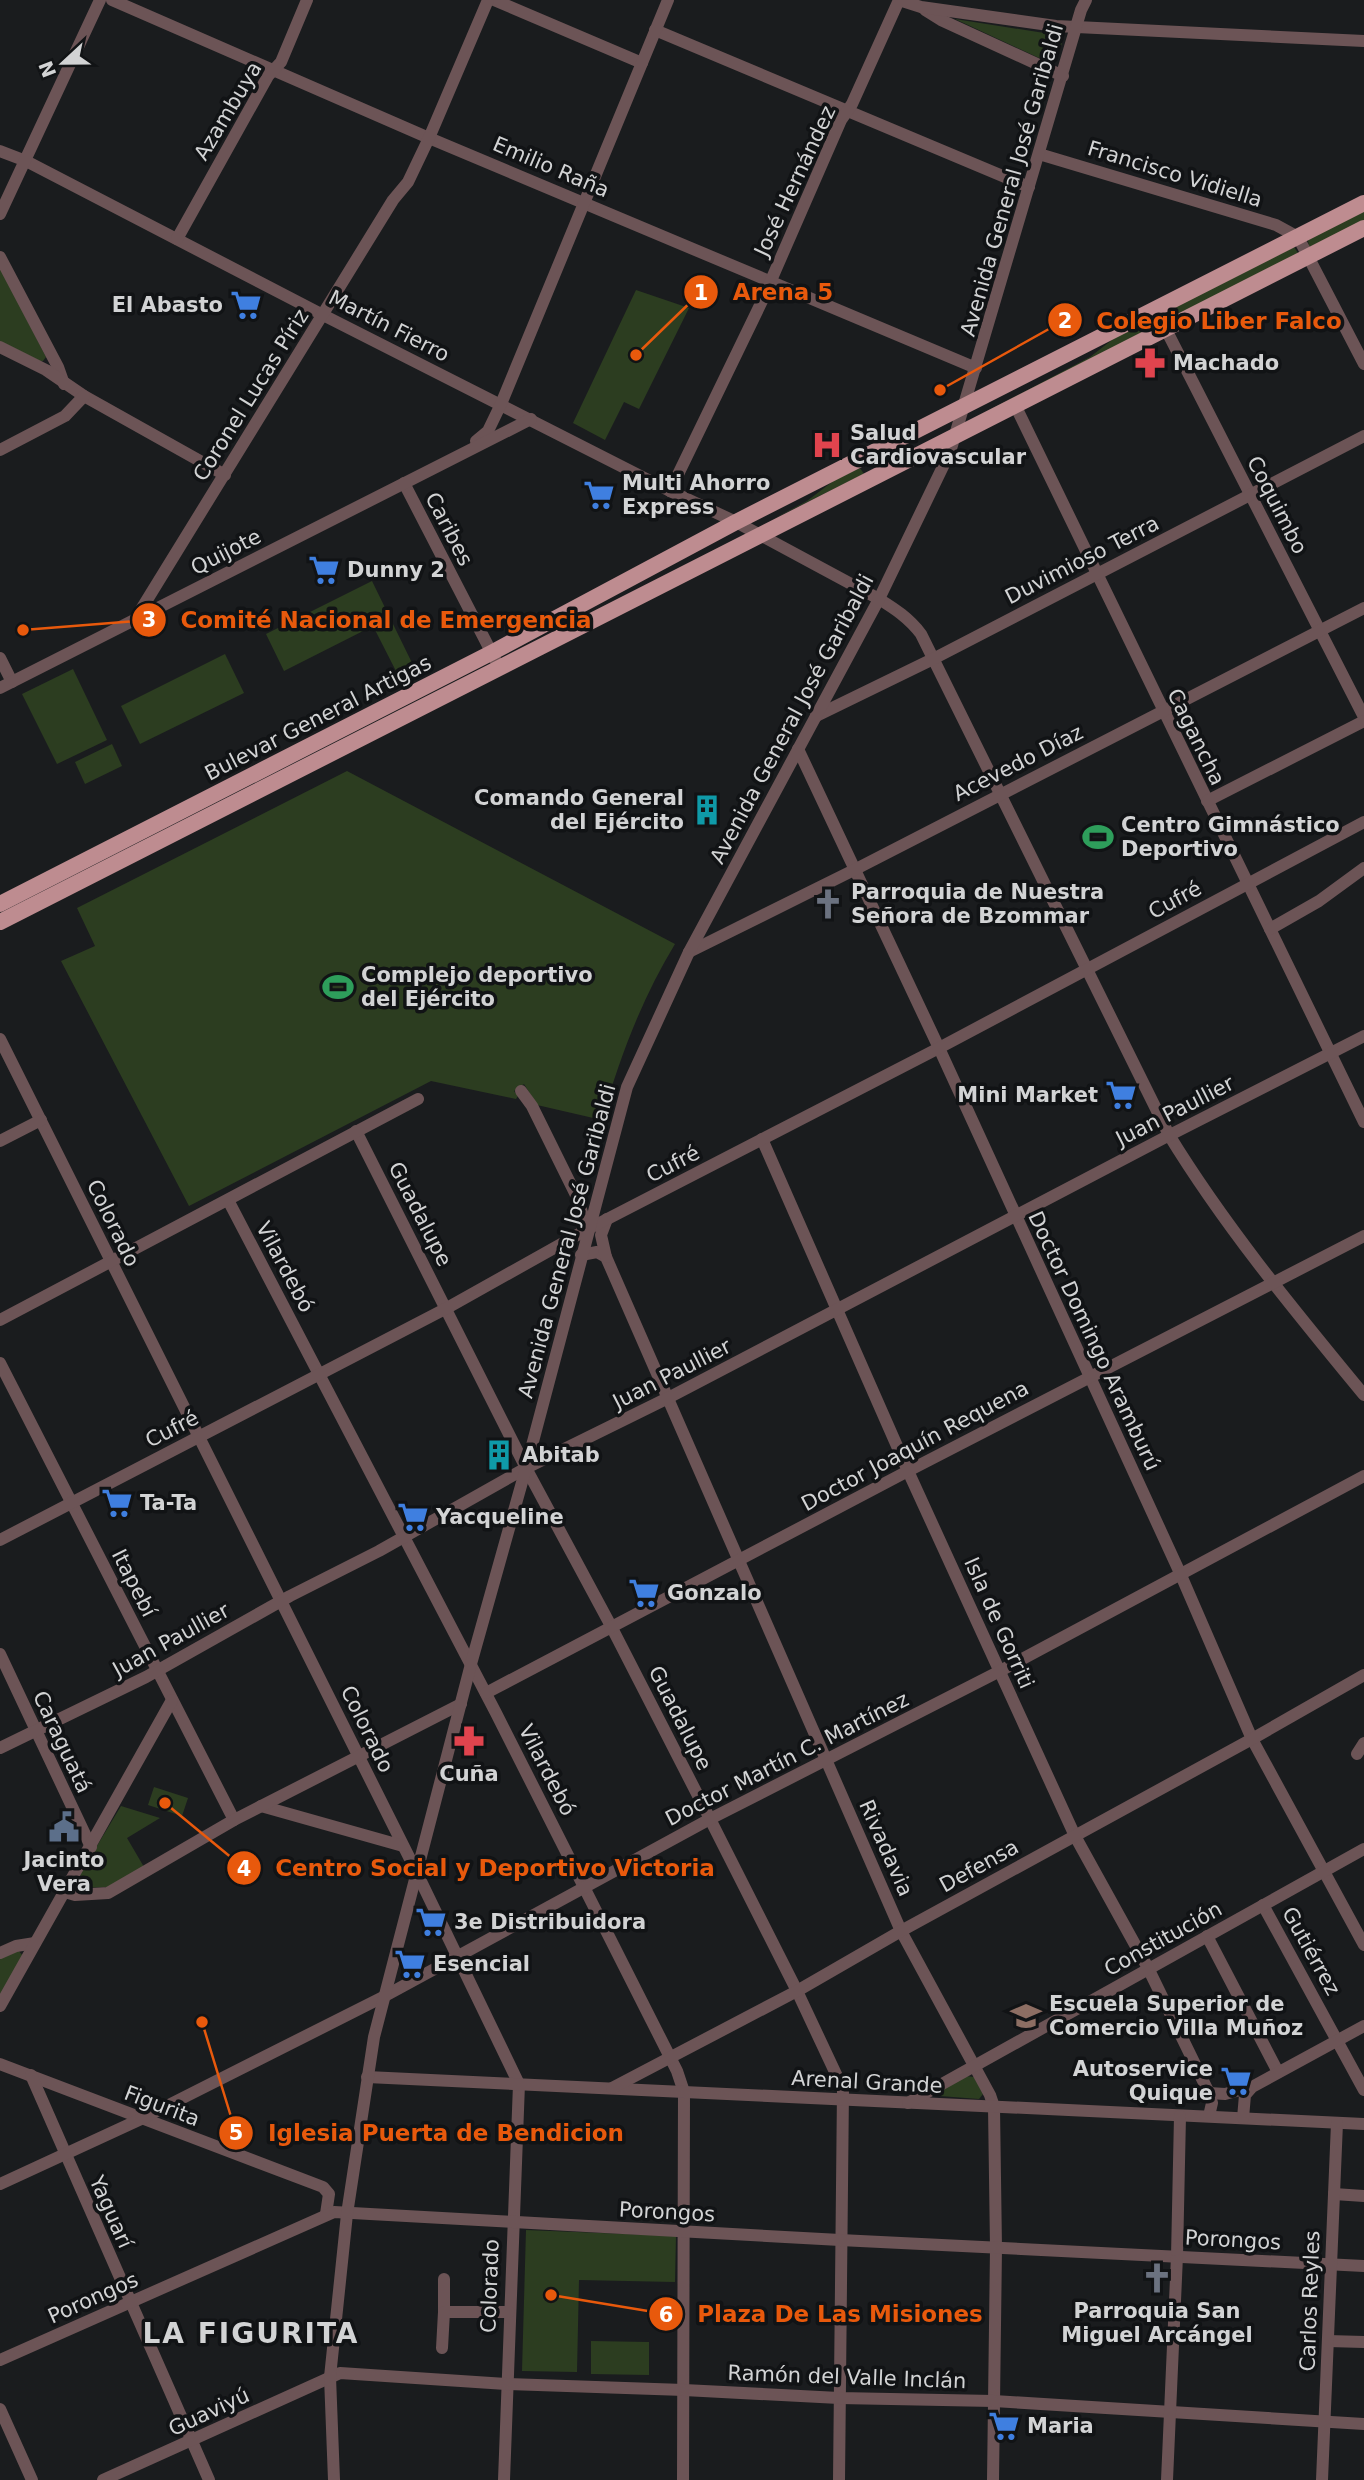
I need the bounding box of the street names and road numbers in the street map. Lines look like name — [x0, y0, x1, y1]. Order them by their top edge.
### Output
street label: Avenida General José Garibaldi — [956, 21, 1068, 339]
street label: Azambuya — [189, 57, 267, 165]
street label: José Hernández — [749, 102, 840, 262]
street label: Emilio Raña — [489, 132, 613, 202]
street label: Francisco Vidiella — [1085, 136, 1265, 212]
street label: Martín Fierro — [325, 285, 453, 367]
street label: Coronel Lucas Píriz — [188, 305, 314, 485]
street label: Coquimbo — [1242, 452, 1312, 558]
street label: Caribes — [420, 488, 478, 570]
street label: Duvimioso Terra — [1001, 511, 1163, 609]
street label: Quijote — [187, 524, 265, 580]
street label: Avenida General José Garibaldi — [705, 570, 879, 868]
street label: Bulevar General Artigas — [201, 650, 435, 786]
street label: Cagancha — [1162, 685, 1230, 789]
street label: Acevedo Díaz — [949, 720, 1087, 806]
street label: Cufré — [1144, 876, 1206, 924]
street label: Juan Paullier — [1110, 1071, 1238, 1152]
street label: Avenida General José Garibaldi — [513, 1081, 621, 1401]
street label: Cufré — [642, 1140, 704, 1188]
street label: Guadalupe — [383, 1158, 457, 1270]
street label: Colorado — [82, 1176, 144, 1270]
street label: Doctor Domingo Aramburú — [1023, 1208, 1165, 1474]
street label: Vilardebó — [251, 1218, 319, 1316]
street label: Juan Paullier — [607, 1334, 735, 1415]
street label: Doctor Joaquín Requena — [797, 1376, 1033, 1516]
street label: Cufré — [141, 1405, 203, 1453]
street label: Itapebí — [107, 1545, 162, 1622]
street label: Isla de Gorriti — [959, 1554, 1039, 1692]
street label: Juan Paullier — [107, 1598, 234, 1683]
street label: Guadalupe — [643, 1662, 717, 1774]
street label: Colorado — [336, 1682, 398, 1776]
street label: Caraguatá — [28, 1687, 96, 1797]
street label: Doctor Martín C. Martínez — [661, 1687, 913, 1831]
street label: Vilardebó — [514, 1720, 580, 1820]
street label: Rivadavia — [854, 1796, 918, 1900]
street label: Defensa — [935, 1835, 1023, 1897]
street label: Constitución — [1100, 1897, 1226, 1981]
street label: Gutiérrez — [1277, 1903, 1345, 1999]
street label: Arenal Grande — [791, 2066, 943, 2098]
street label: Figurita — [121, 2081, 203, 2131]
street label: Yaguarí — [84, 2171, 138, 2253]
street label: Porongos — [618, 2197, 716, 2227]
street label: Porongos — [1184, 2225, 1282, 2255]
street label: Carlos Reyles — [1296, 2230, 1324, 2372]
street label: Colorado — [476, 2239, 504, 2333]
street label: Porongos — [44, 2267, 142, 2329]
street label: Ramón del Valle Inclán — [727, 2361, 967, 2393]
street label: Guaviyú — [165, 2383, 253, 2441]

